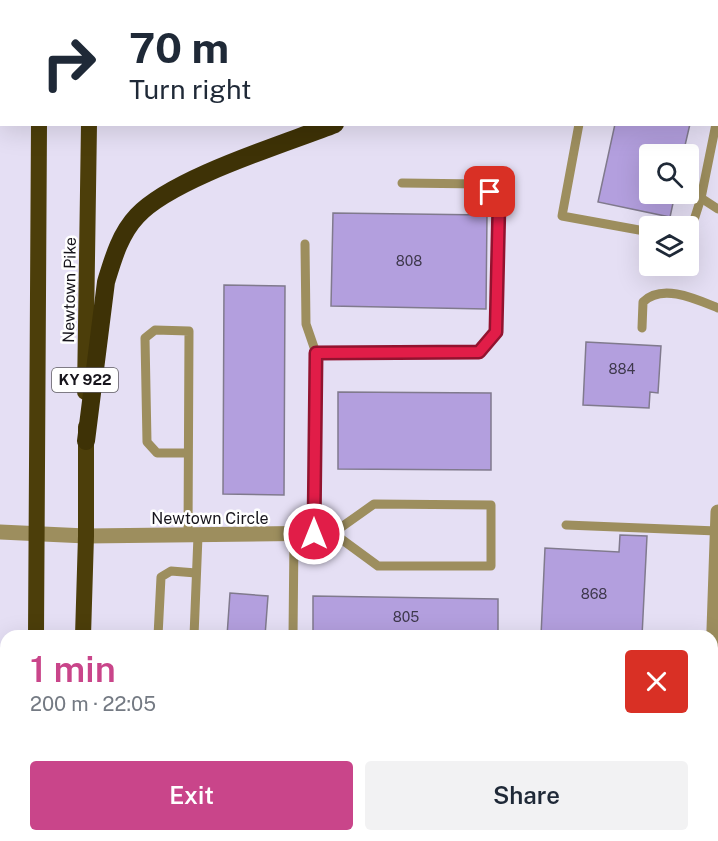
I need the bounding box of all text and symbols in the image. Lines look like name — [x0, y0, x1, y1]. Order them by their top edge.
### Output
text: 70 m — [129, 23, 229, 72]
icon: right — [30, 24, 108, 102]
text: Turn right — [129, 73, 252, 105]
map controls — [639, 144, 699, 276]
button: search — [639, 144, 699, 204]
pin — [464, 166, 515, 217]
icon: arrive — [473, 175, 506, 208]
button: layers — [639, 216, 699, 276]
street label: Newtown Pike — [59, 237, 80, 343]
house number: 808 — [396, 253, 422, 269]
house number: 884 — [609, 361, 636, 377]
road number: KY 922 — [52, 368, 118, 392]
position arrow — [282, 502, 346, 566]
street label: Newtown Circle — [151, 509, 269, 528]
house number: 868 — [581, 586, 607, 602]
house number: 805 — [393, 609, 419, 625]
text: 1 min — [30, 648, 116, 690]
button: close — [625, 650, 688, 713]
text: 200 m · 22:05 — [30, 692, 156, 716]
button: Exit — [30, 761, 353, 830]
button: Share — [365, 761, 688, 830]

